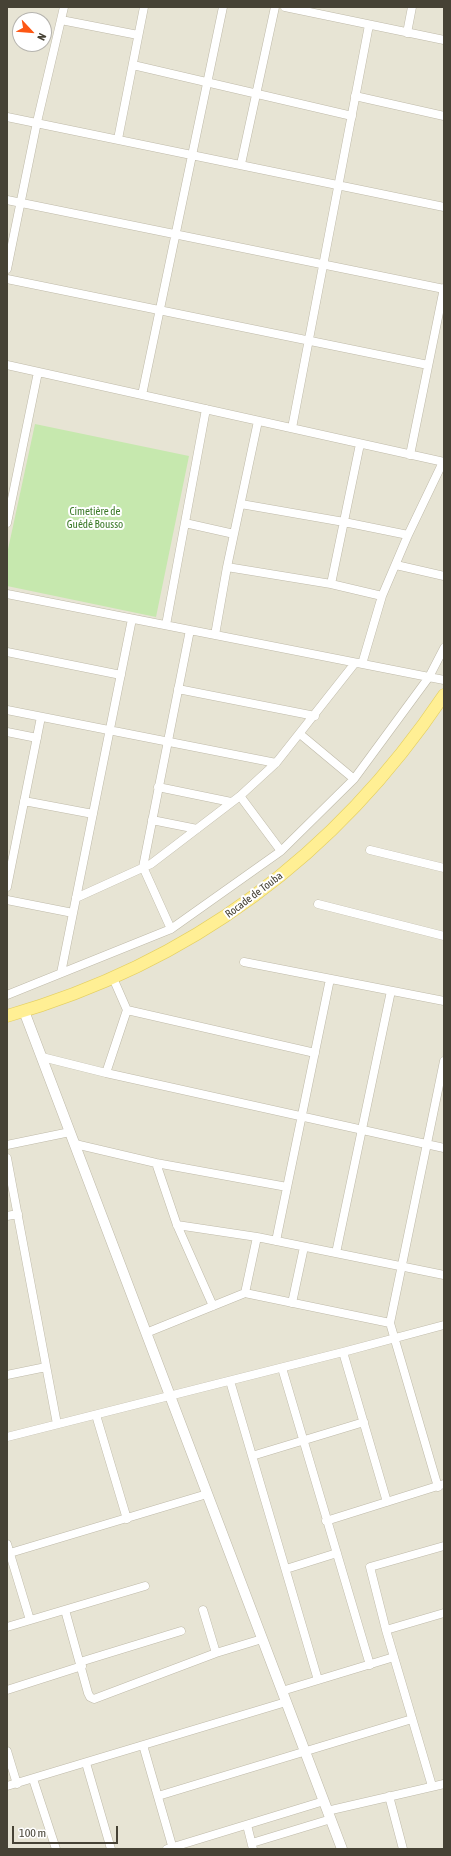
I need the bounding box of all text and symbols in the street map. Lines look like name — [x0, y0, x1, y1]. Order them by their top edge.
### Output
north arrow — [12, 12, 52, 52]
text: N — [35, 31, 49, 42]
park label: Cimetière de Guédé Bousso — [67, 505, 123, 531]
street label: Rocade de Touba — [223, 869, 285, 921]
scale bar — [14, 1818, 120, 1844]
text: 100 m — [19, 1826, 46, 1840]

